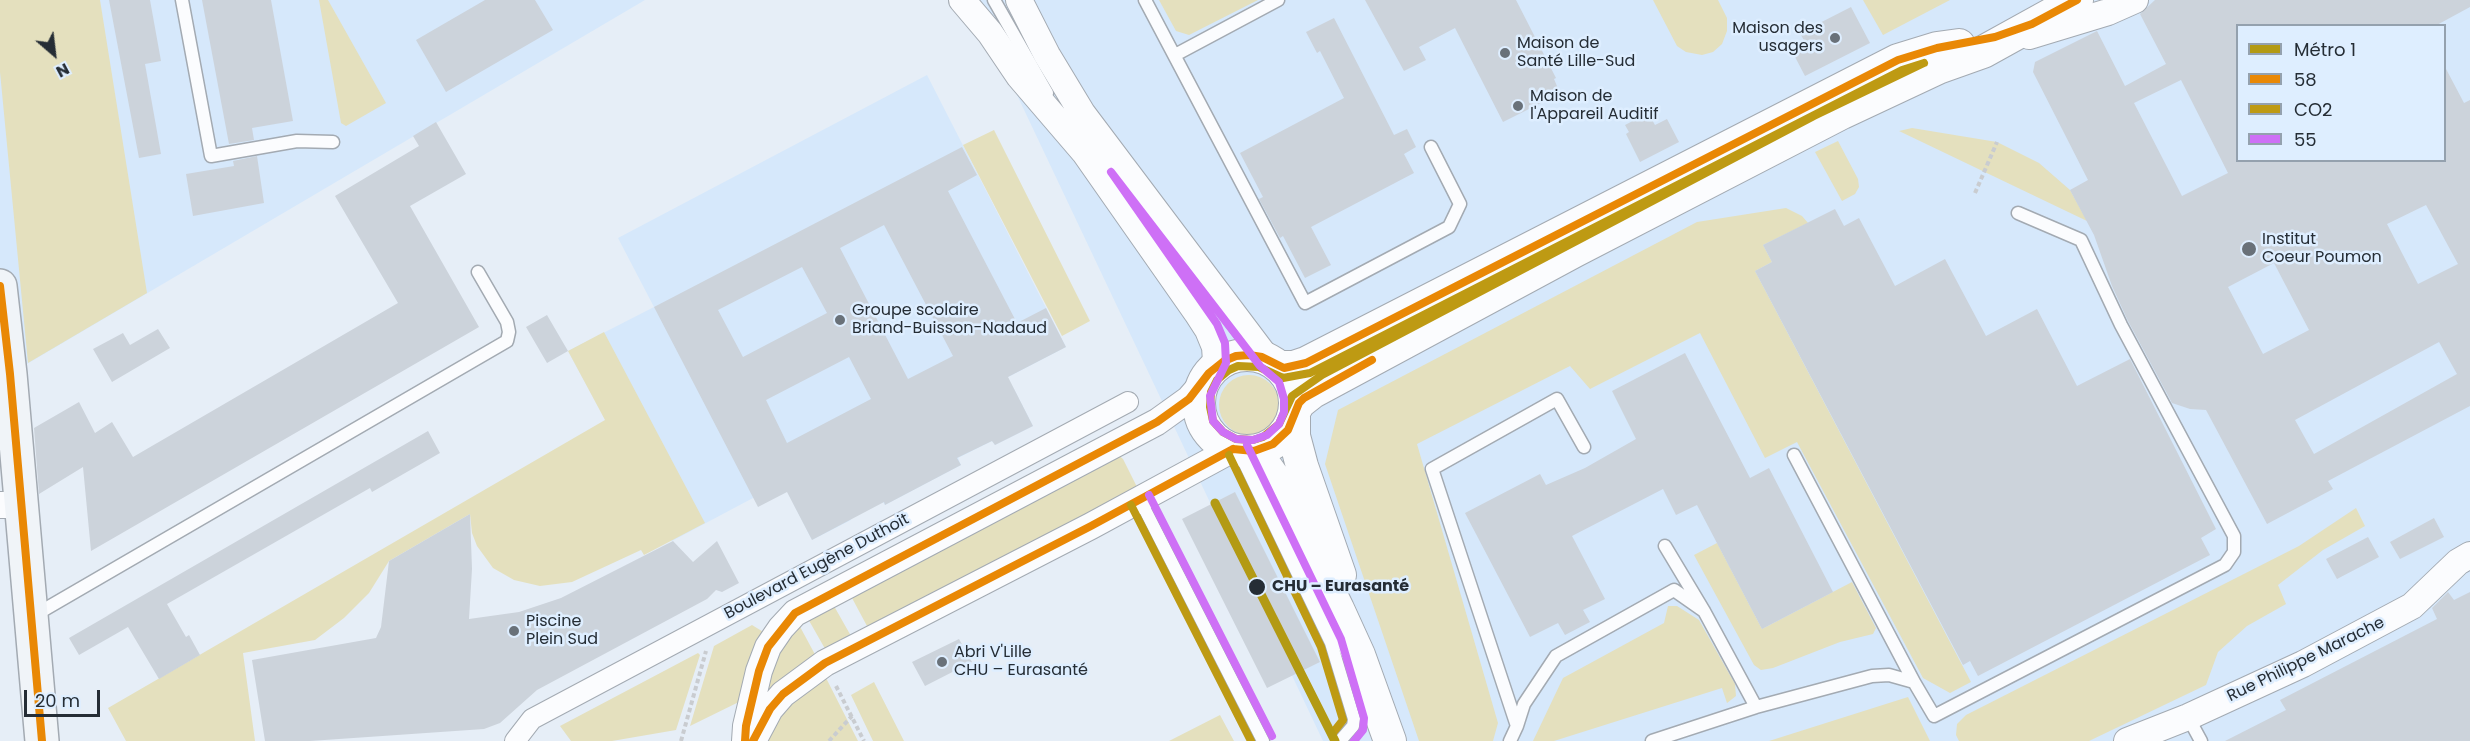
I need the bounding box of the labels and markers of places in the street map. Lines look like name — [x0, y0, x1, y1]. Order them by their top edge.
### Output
place label: Maison des usagers — [1732, 19, 1823, 57]
marker: Maison des usagers — [1828, 31, 1842, 45]
place label: Maison de Santé Lille-Sud — [1517, 34, 1635, 72]
marker: Maison de Santé Lille-Sud — [1498, 46, 1512, 60]
place label: Maison de l'Appareil Auditif — [1530, 87, 1659, 125]
marker: Maison de l'Appareil Auditif — [1511, 99, 1525, 113]
place label: Institut Coeur Poumon — [2262, 230, 2382, 268]
marker: Institut Coeur Poumon — [2240, 240, 2258, 258]
place label: Groupe scolaire Briand-Buisson-Nadaud — [852, 301, 1047, 339]
marker: Groupe scolaire Briand-Buisson-Nadaud — [833, 313, 847, 327]
marker: CHU – Eurasanté — [1247, 577, 1267, 597]
place label: CHU – Eurasanté — [1272, 577, 1409, 597]
place label: Piscine Plein Sud — [526, 612, 598, 650]
marker: Piscine Plein Sud — [507, 624, 521, 638]
place label: Abri V'Lille CHU – Eurasanté — [954, 643, 1088, 681]
marker: Abri V'Lille CHU – Eurasanté — [935, 655, 949, 669]

